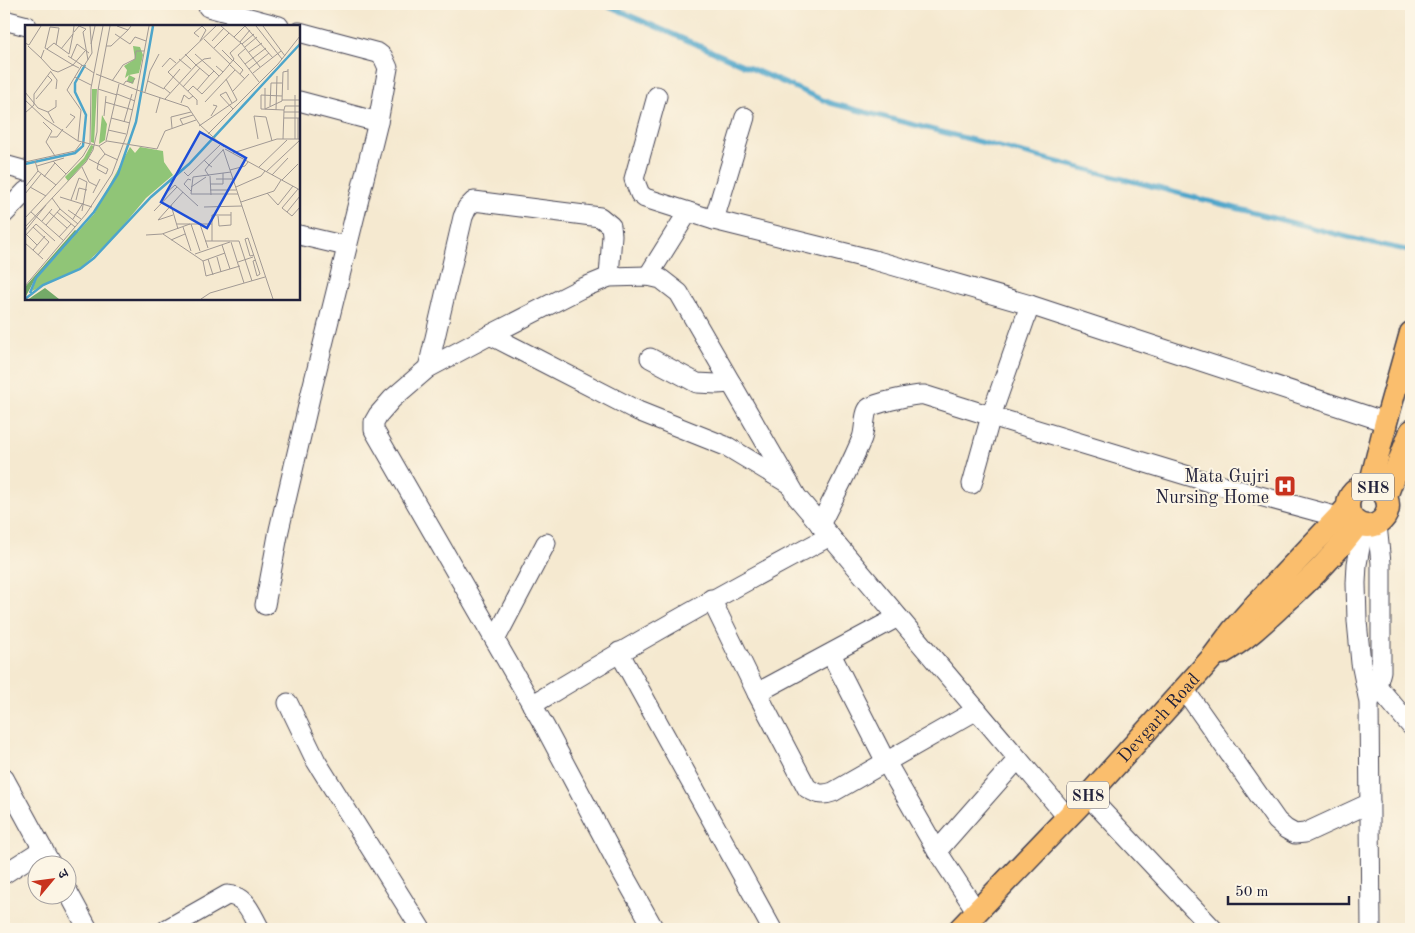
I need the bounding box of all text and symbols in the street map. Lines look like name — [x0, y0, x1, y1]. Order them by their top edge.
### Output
inset map — [25, 25, 300, 300]
place label: Mata Gujri Nursing Home — [1155, 468, 1269, 507]
hospital icon: Mata Gujri Nursing Home — [1273, 474, 1297, 498]
road number: SH8 — [1352, 474, 1394, 501]
street label: Devgarh Road — [1115, 670, 1204, 766]
road number: SH8 — [1067, 782, 1109, 808]
north arrow — [28, 856, 78, 906]
text: उ — [54, 867, 71, 881]
scale bar — [1228, 873, 1349, 905]
text: 50 m — [1235, 885, 1269, 900]

